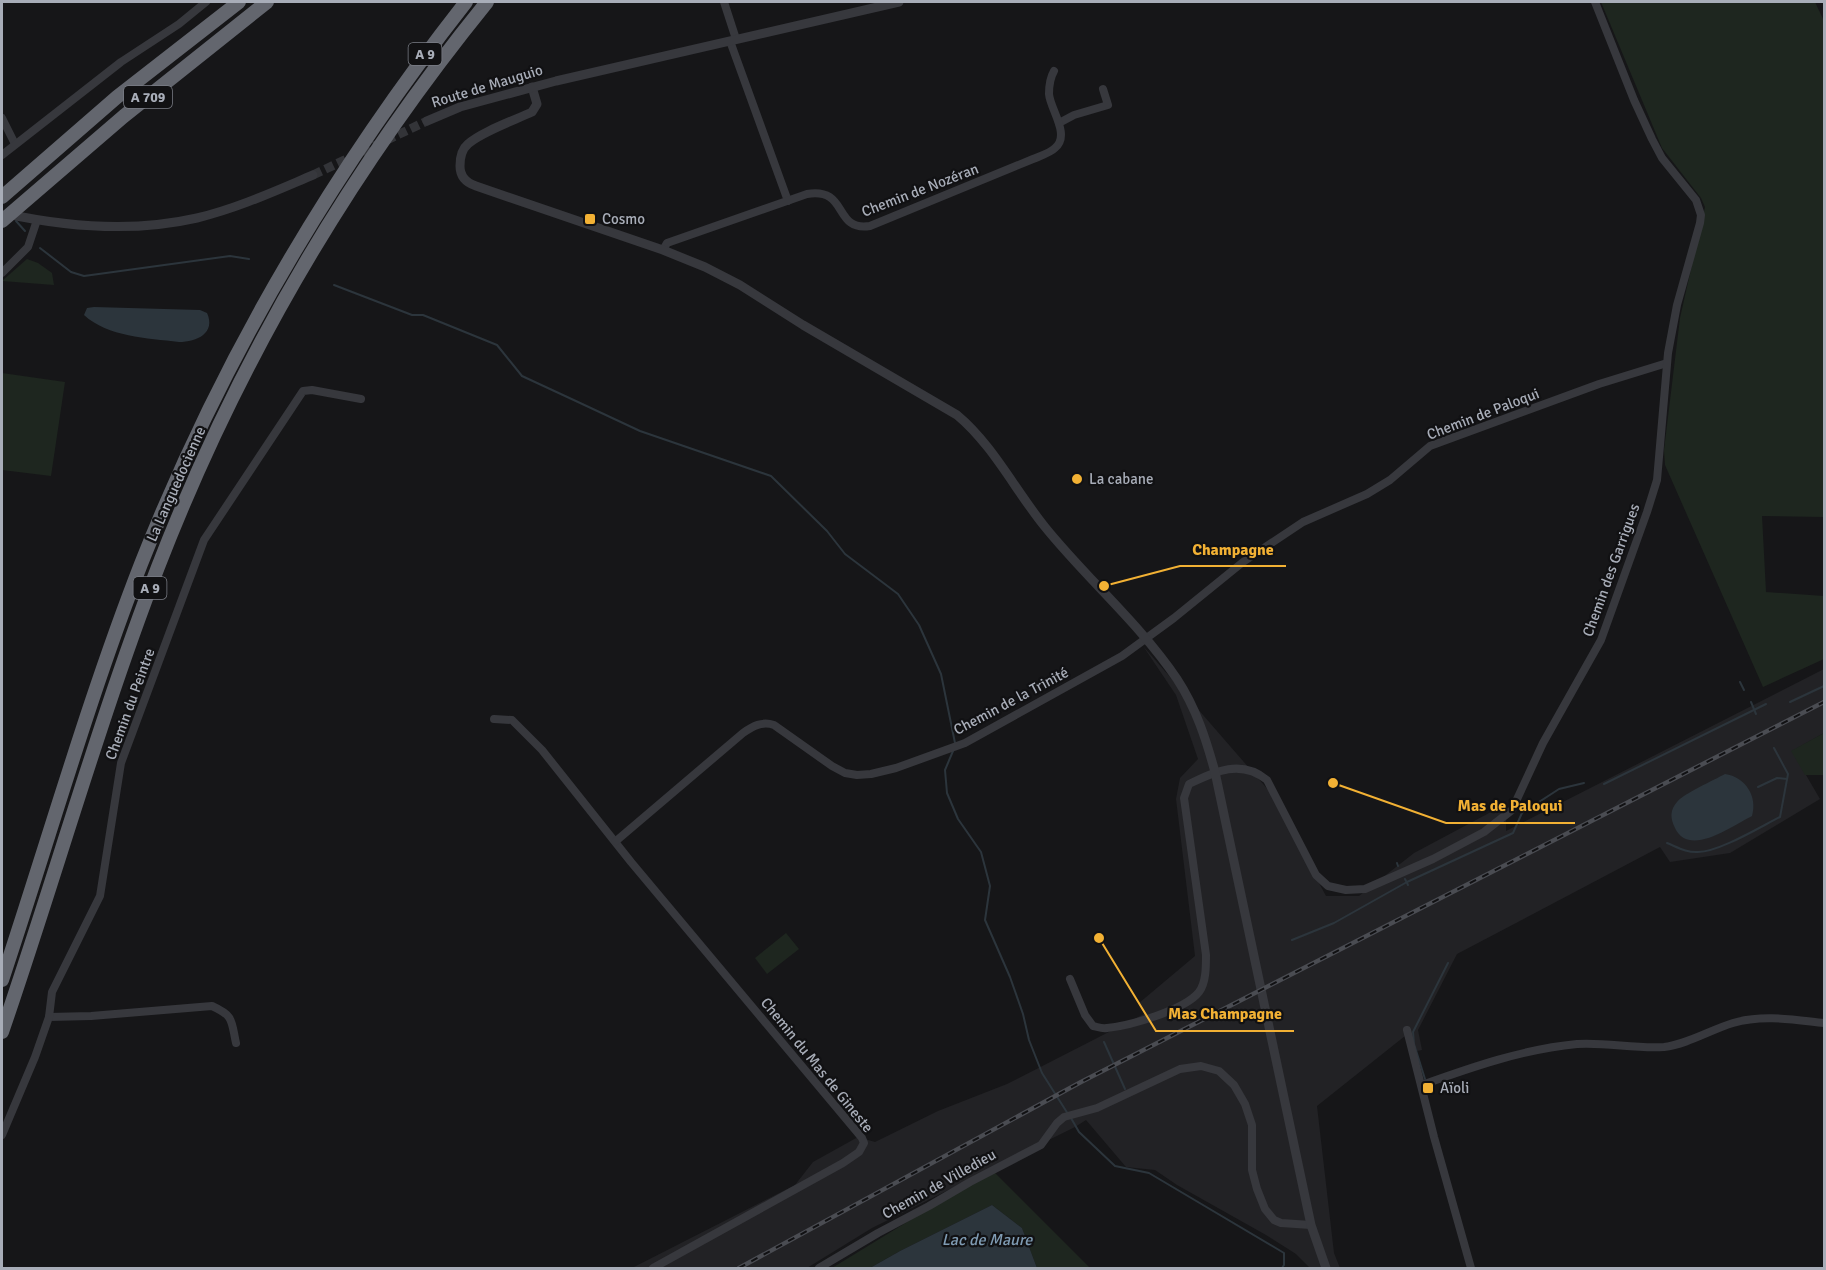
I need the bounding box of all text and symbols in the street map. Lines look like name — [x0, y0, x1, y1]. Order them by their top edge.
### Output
road number: A 9 — [408, 43, 442, 65]
street label: Route de Mauguio — [429, 60, 545, 111]
road number: A 709 — [124, 86, 172, 108]
street label: Chemin de Nozéran — [859, 159, 981, 221]
place label: Cosmo — [602, 210, 645, 228]
marker: Cosmo — [583, 212, 597, 226]
street label: Chemin de Paloqui — [1424, 384, 1542, 444]
street label: La Languedocienne — [143, 424, 209, 544]
place label: La cabane — [1089, 470, 1153, 488]
marker: La cabane — [1070, 472, 1084, 486]
street label: Chemin des Garrigues — [1579, 501, 1644, 639]
callout: Champagne — [1180, 532, 1286, 566]
text: Champagne — [1192, 540, 1274, 560]
road number: A 9 — [134, 577, 166, 599]
street label: Chemin du Peintre — [101, 646, 159, 762]
street label: Chemin de la Trinité — [950, 663, 1072, 739]
callout: Mas de Paloqui — [1446, 789, 1575, 823]
text: Mas de Paloqui — [1458, 796, 1562, 816]
street label: Chemin du Mas de Gineste — [757, 994, 877, 1136]
callout: Mas Champagne — [1156, 997, 1294, 1031]
text: Mas Champagne — [1168, 1004, 1282, 1024]
place label: Aïoli — [1440, 1079, 1469, 1097]
marker: Aïoli — [1421, 1081, 1435, 1095]
street label: Chemin de Villedieu — [879, 1145, 999, 1223]
water label: Lac de Maure — [942, 1230, 1033, 1250]

